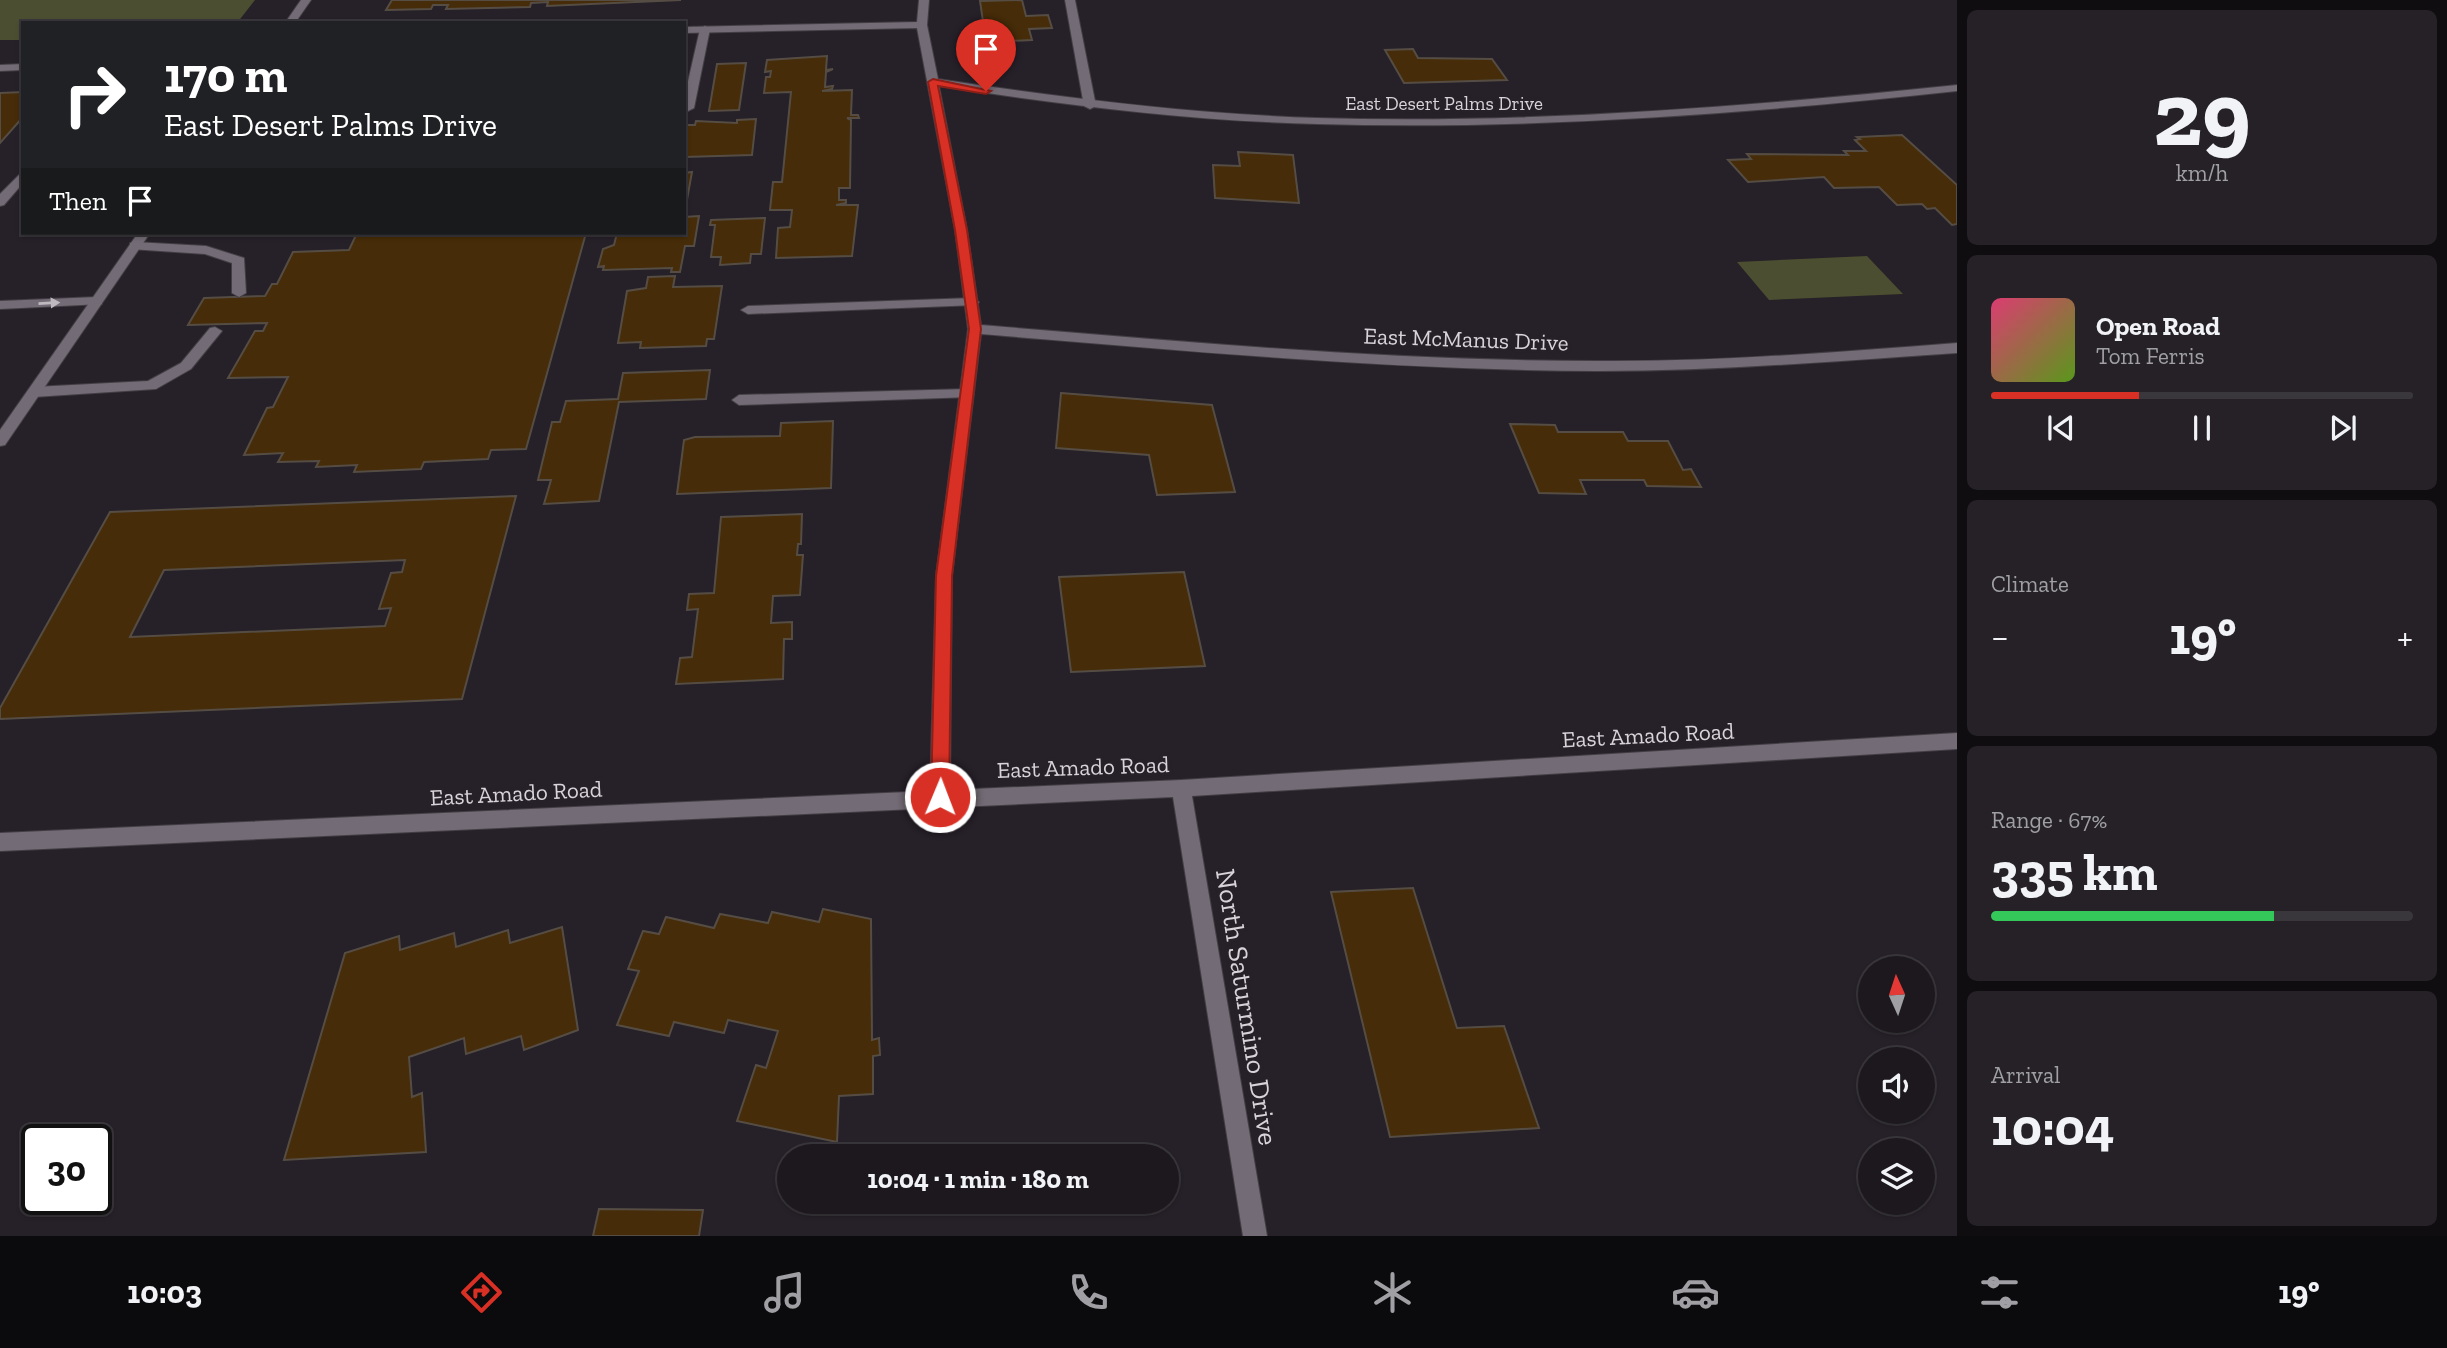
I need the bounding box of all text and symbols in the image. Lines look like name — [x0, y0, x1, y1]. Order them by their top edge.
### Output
pin — [956, 19, 1016, 91]
icon: arrive — [967, 30, 1005, 68]
text: 170 m — [164, 46, 287, 105]
icon: right — [49, 49, 140, 140]
text: 29 — [2153, 59, 2251, 168]
street label: East Desert Palms Drive — [1345, 92, 1543, 115]
text: East Desert Palms Drive — [164, 106, 497, 144]
text: km/h — [2176, 159, 2228, 187]
icon: arrive — [121, 182, 159, 220]
text: Then — [49, 185, 107, 217]
one-way arrow — [38, 297, 60, 308]
text: Open Road — [2096, 310, 2220, 342]
street label: East McManus Drive — [1363, 321, 1569, 357]
text: Tom Ferris — [2096, 342, 2205, 370]
icon: previous — [2042, 409, 2080, 447]
icon: pause — [2183, 409, 2221, 447]
icon: next — [2324, 409, 2362, 447]
text: Climate — [1991, 570, 2069, 598]
text: 19° — [2169, 605, 2236, 667]
text: − — [1991, 614, 2009, 660]
text: + — [2397, 614, 2413, 660]
street label: East Amado Road — [1561, 716, 1735, 754]
street label: East Amado Road — [996, 750, 1170, 784]
position arrow — [903, 760, 977, 834]
street label: East Amado Road — [429, 774, 603, 812]
text: Range · 67% — [1991, 806, 2107, 834]
text: 335 km — [1991, 841, 2158, 903]
street label: North Saturmino Drive — [1209, 866, 1285, 1148]
north arrow — [1858, 956, 1936, 1032]
map controls — [1858, 956, 1935, 1215]
button: sound — [1858, 1047, 1935, 1124]
text: Arrival — [1991, 1061, 2060, 1089]
text: 10:04 — [1991, 1096, 2114, 1158]
speed limit sign: 30 — [21, 1124, 112, 1215]
button: layers — [1858, 1138, 1935, 1215]
text: 10:04 · 1 min · 180 m — [867, 1163, 1089, 1195]
icon: directions — [457, 1268, 506, 1317]
icon: music — [760, 1268, 809, 1317]
icon: phone — [1064, 1268, 1113, 1317]
icon: climate — [1368, 1268, 1417, 1317]
icon: car — [1671, 1268, 1720, 1317]
icon: filters — [1975, 1268, 2024, 1317]
text: 10:03 — [127, 1273, 202, 1311]
text: 19° — [2278, 1273, 2320, 1311]

